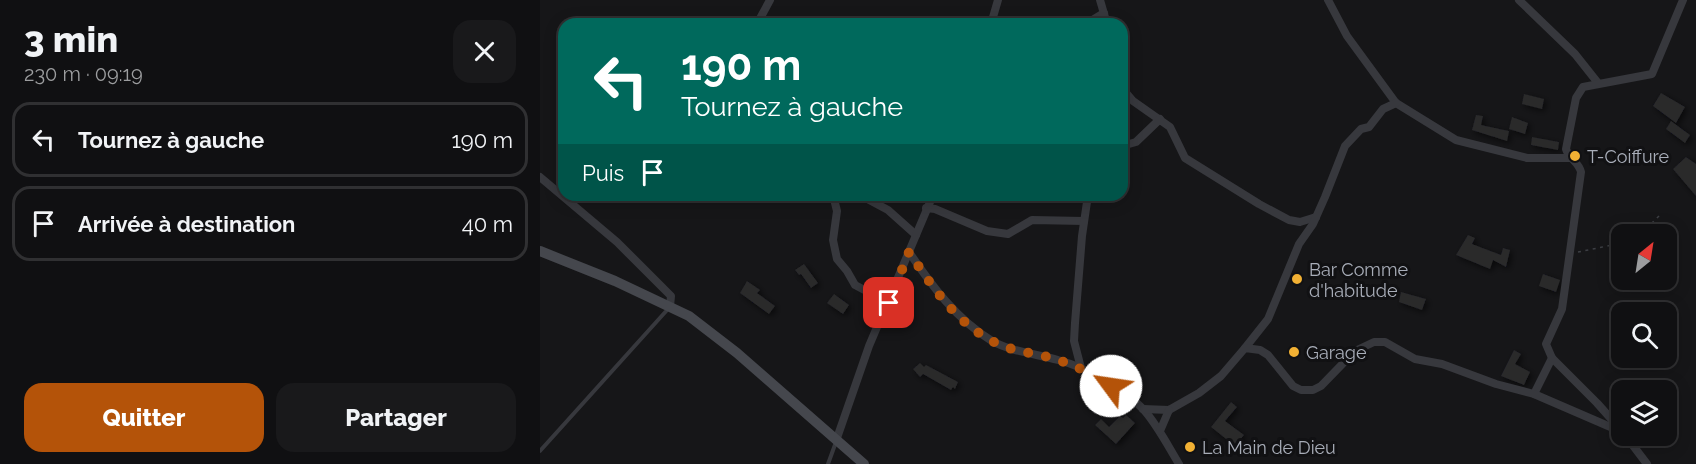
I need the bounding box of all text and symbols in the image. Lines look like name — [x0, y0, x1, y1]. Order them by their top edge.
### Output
text: 3 min — [24, 18, 118, 60]
button: close — [453, 20, 516, 83]
text: 190 m — [681, 41, 801, 90]
icon: left — [582, 42, 660, 120]
text: 230 m · 09:19 — [24, 62, 143, 86]
text: Tournez à gauche — [681, 91, 903, 122]
icon: left — [27, 123, 60, 156]
text: Tournez à gauche — [78, 127, 264, 153]
text: 190 m — [451, 127, 513, 153]
place label: T-Coiffure — [1587, 146, 1670, 167]
marker: T-Coiffure — [1568, 149, 1582, 163]
icon: arrive — [636, 156, 669, 189]
text: Puis — [582, 160, 624, 186]
icon: arrive — [27, 207, 60, 240]
text: Arrivée à destination — [78, 211, 295, 237]
text: 40 m — [462, 211, 513, 237]
north arrow — [1611, 224, 1677, 290]
map controls — [1611, 224, 1677, 446]
place label: Bar Comme d'habitude — [1309, 259, 1408, 301]
marker: Bar Comme d'habitude — [1290, 272, 1304, 286]
pin — [863, 277, 914, 328]
icon: arrive — [872, 286, 905, 319]
button: search — [1611, 302, 1677, 368]
place label: Garage — [1306, 342, 1367, 363]
marker: Garage — [1287, 345, 1301, 359]
position arrow — [1079, 354, 1143, 418]
button: layers — [1611, 380, 1677, 446]
button: Quitter — [24, 383, 264, 452]
button: Partager — [276, 383, 516, 452]
place label: La Main de Dieu — [1202, 437, 1336, 458]
marker: La Main de Dieu — [1183, 440, 1197, 454]

